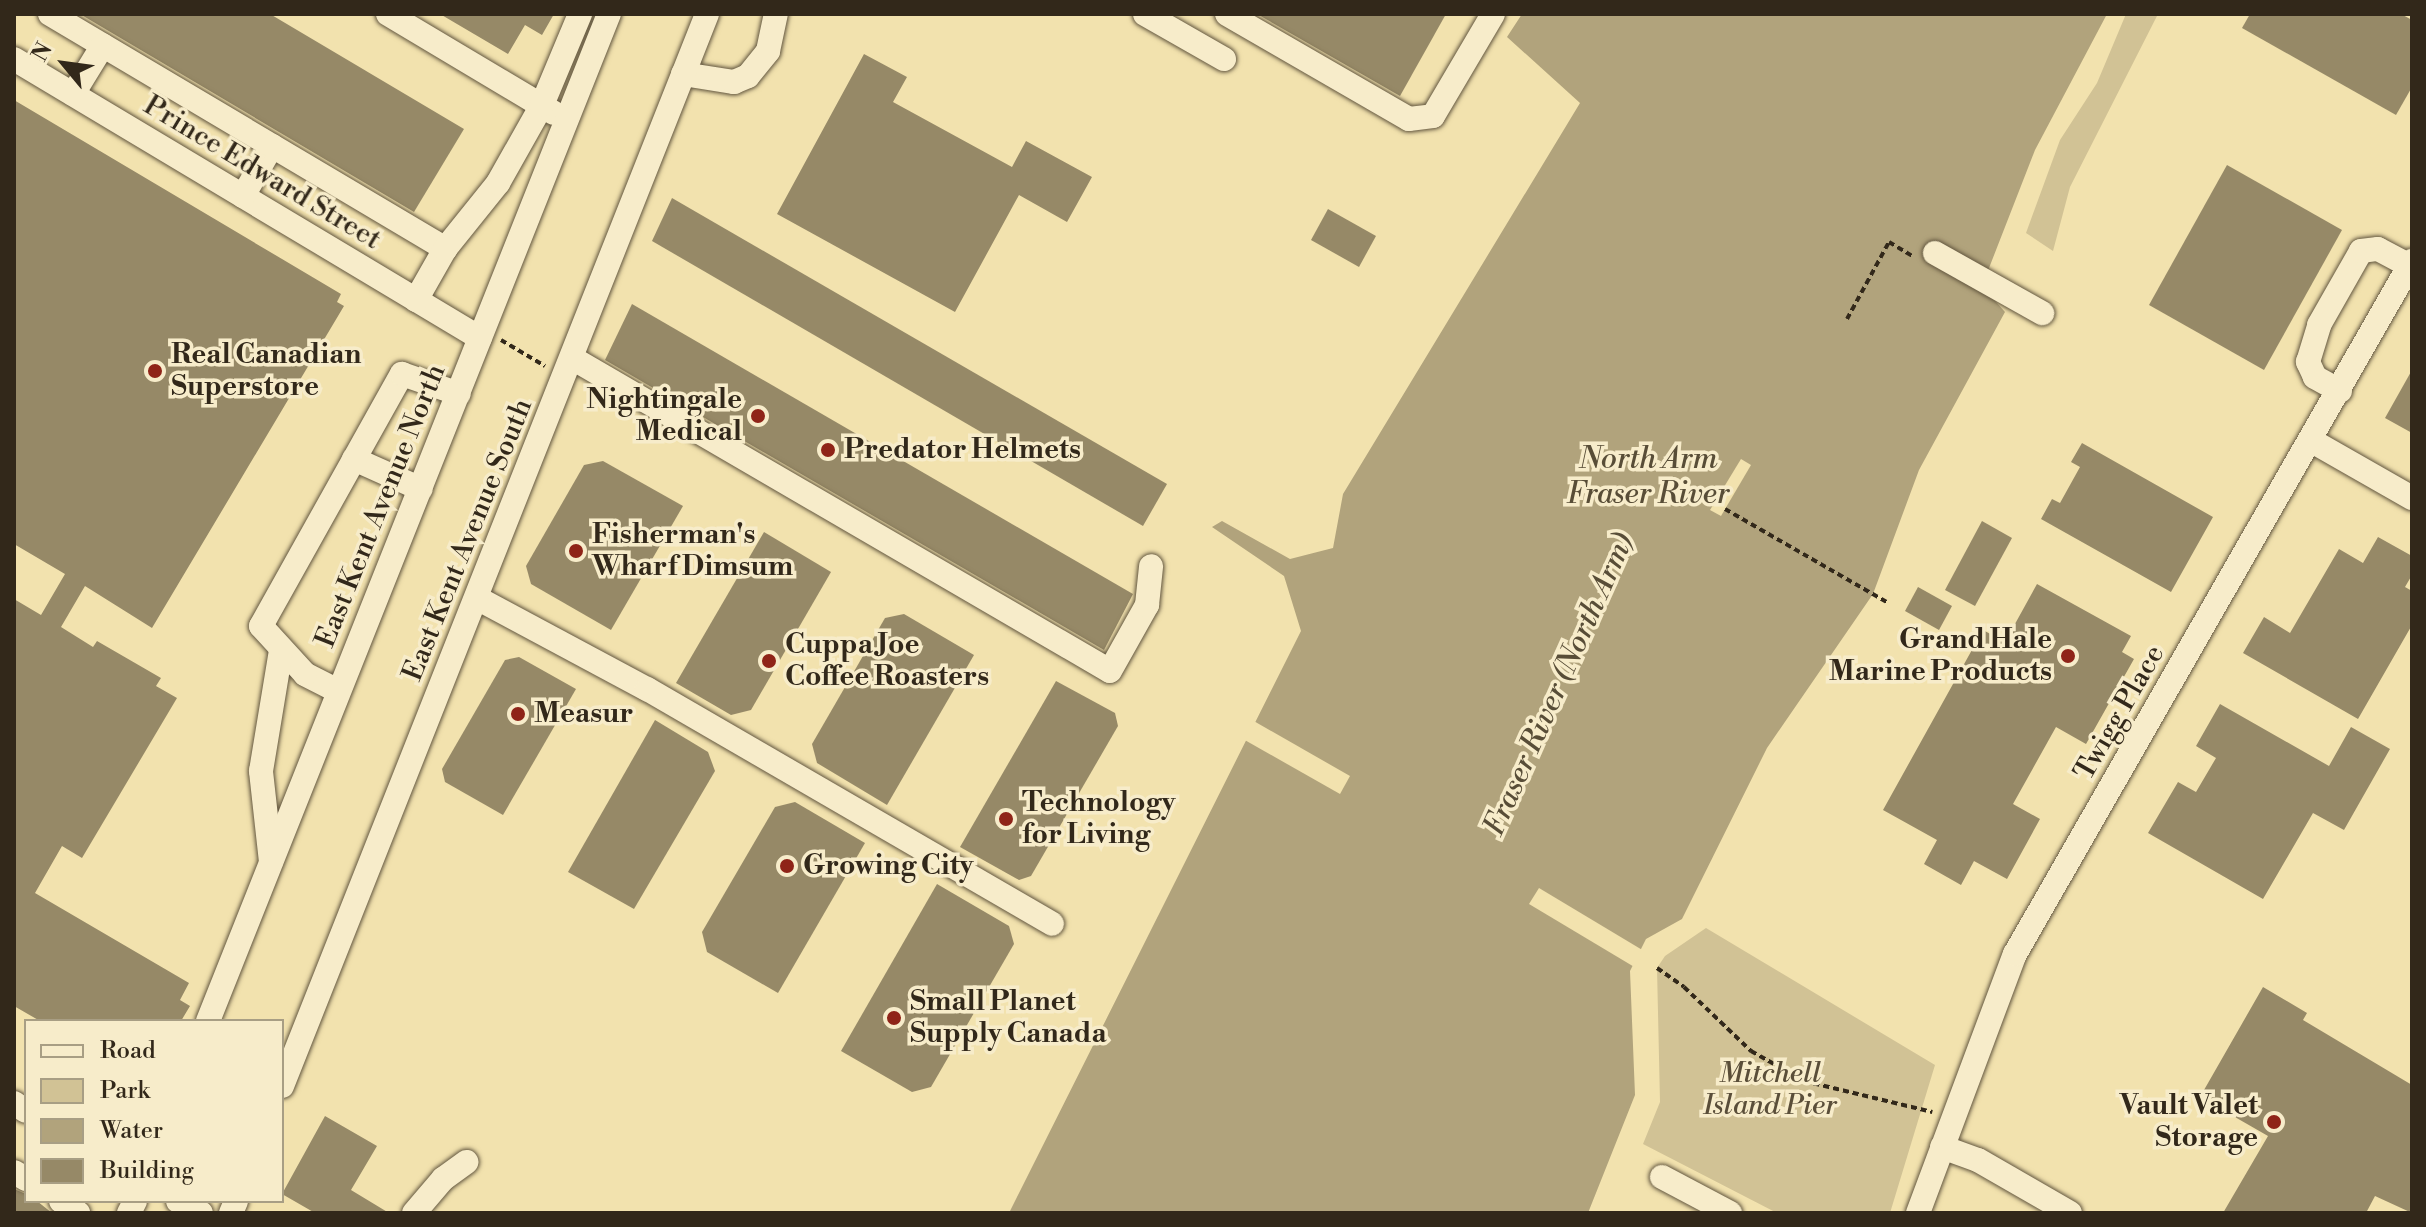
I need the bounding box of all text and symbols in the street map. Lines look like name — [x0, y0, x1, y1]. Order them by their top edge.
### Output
north arrow — [24, 24, 104, 104]
text: N — [27, 38, 59, 66]
street label: Prince Edward Street — [137, 89, 387, 257]
place label: Real Canadian Superstore — [171, 338, 361, 404]
street label: East Kent Avenue North — [309, 359, 453, 653]
marker: Real Canadian Superstore — [146, 362, 164, 380]
place label: Nightingale Medical — [586, 383, 742, 449]
street label: East Kent Avenue South — [396, 394, 540, 686]
marker: Nightingale Medical — [749, 407, 767, 425]
place label: Predator Helmets — [844, 433, 1081, 467]
marker: Predator Helmets — [819, 441, 837, 459]
water label: North Arm Fraser River — [1566, 441, 1730, 512]
place label: Fisherman's Wharf Dimsum — [592, 518, 793, 584]
water label: Fraser River (North Arm) — [1476, 528, 1642, 842]
marker: Fisherman's Wharf Dimsum — [567, 542, 585, 560]
place label: Grand Hale Marine Products — [1829, 623, 2052, 689]
place label: Cuppa Joe Coffee Roasters — [785, 628, 989, 694]
street label: Twigg Place — [2068, 639, 2172, 787]
marker: Grand Hale Marine Products — [2059, 647, 2077, 665]
marker: Cuppa Joe Coffee Roasters — [760, 652, 778, 670]
place label: Measur — [534, 697, 633, 731]
marker: Measur — [509, 705, 527, 723]
place label: Technology for Living — [1022, 786, 1175, 852]
marker: Technology for Living — [997, 810, 1015, 828]
place label: Growing City — [803, 849, 974, 883]
marker: Growing City — [778, 857, 796, 875]
place label: Small Planet Supply Canada — [910, 985, 1107, 1051]
marker: Small Planet Supply Canada — [885, 1009, 903, 1027]
legend — [24, 1019, 284, 1203]
text: Road — [100, 1036, 156, 1066]
park label: Mitchell Island Pier — [1703, 1057, 1837, 1123]
text: Park — [100, 1076, 150, 1106]
place label: Vault Valet Storage — [2120, 1089, 2258, 1155]
marker: Vault Valet Storage — [2265, 1113, 2283, 1131]
text: Water — [100, 1116, 163, 1146]
text: Building — [100, 1156, 194, 1186]

